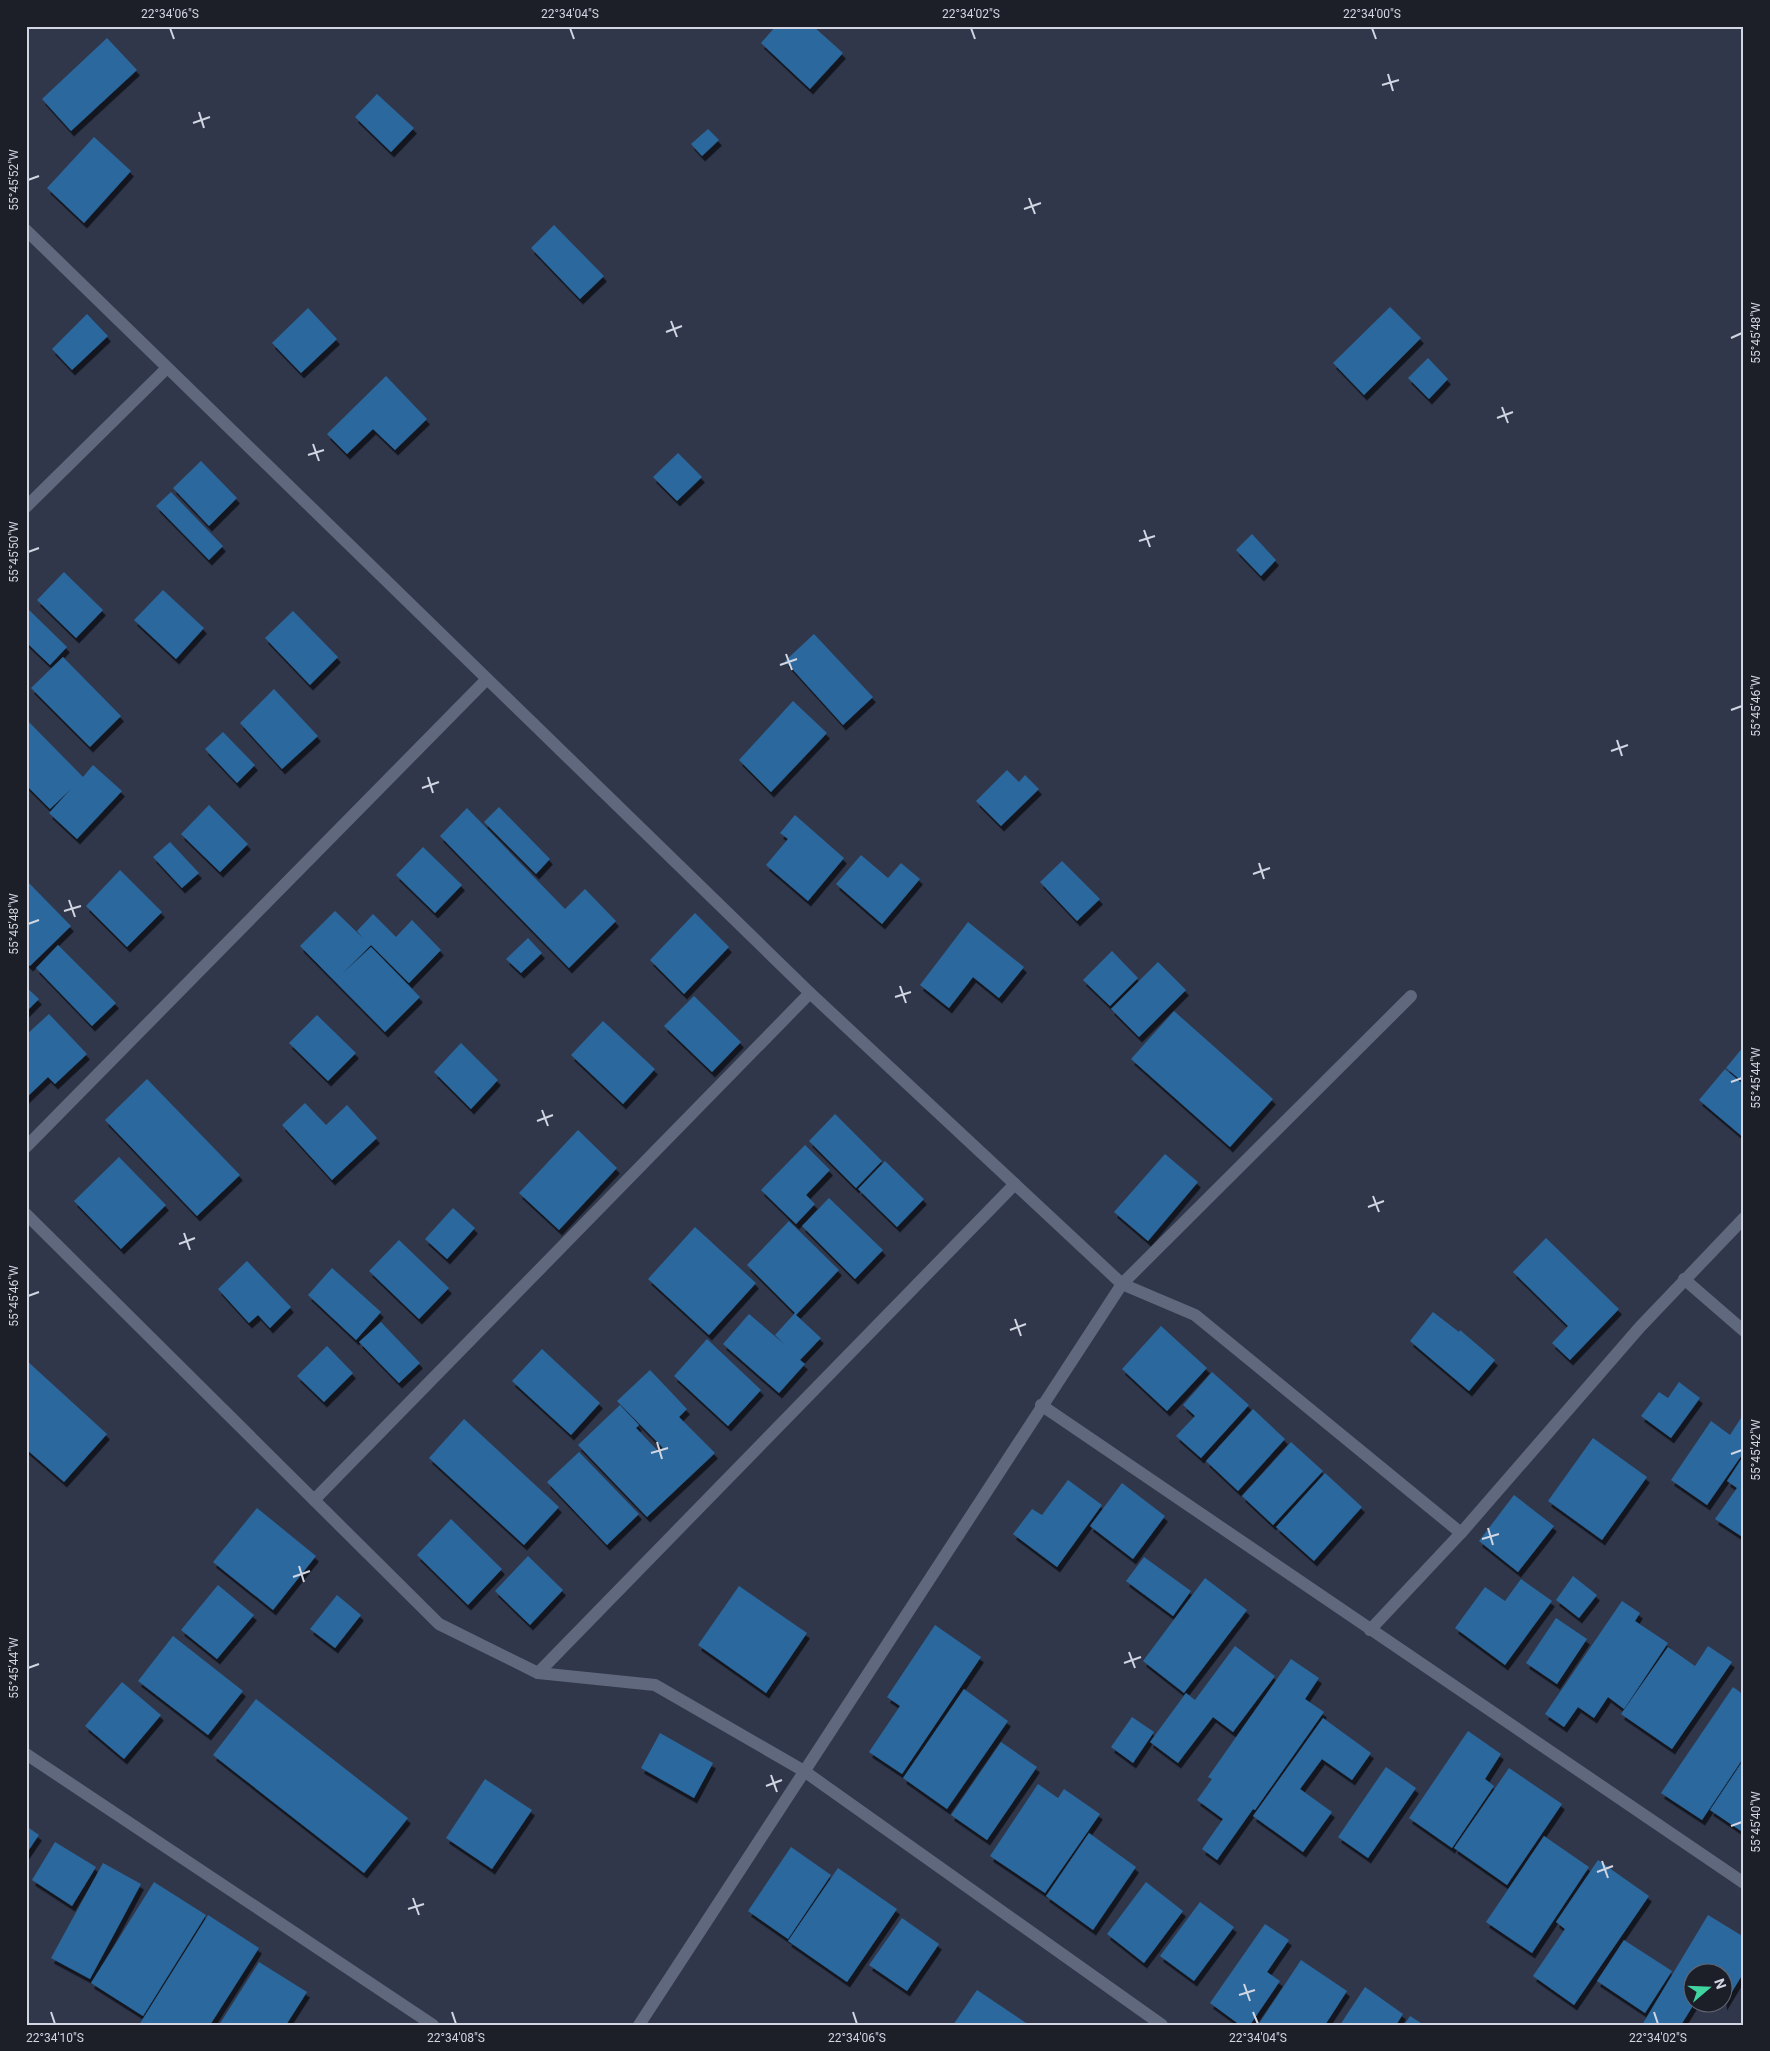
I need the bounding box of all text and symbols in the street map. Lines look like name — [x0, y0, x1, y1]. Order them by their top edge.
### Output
text: 22°34'06"S — [141, 7, 199, 21]
text: 22°34'04"S — [541, 7, 599, 21]
text: 22°34'02"S — [942, 7, 1000, 21]
text: 22°34'00"S — [1343, 7, 1401, 21]
text: 55°45'52"W — [7, 149, 21, 211]
text: 55°45'48"W — [1749, 302, 1763, 364]
text: 55°45'50"W — [7, 521, 21, 583]
text: 55°45'46"W — [1749, 675, 1763, 737]
text: 55°45'48"W — [7, 893, 21, 955]
text: 55°45'44"W — [1749, 1047, 1763, 1109]
text: 55°45'46"W — [7, 1265, 21, 1327]
text: 55°45'42"W — [1749, 1419, 1763, 1481]
text: 55°45'44"W — [7, 1637, 21, 1699]
text: 55°45'40"W — [1749, 1791, 1763, 1853]
north arrow — [1682, 1964, 1732, 2014]
text: N — [1711, 1976, 1729, 1991]
text: 22°34'10"S — [26, 2031, 84, 2045]
text: 22°34'08"S — [427, 2031, 485, 2045]
text: 22°34'06"S — [828, 2031, 886, 2045]
text: 22°34'04"S — [1229, 2031, 1287, 2045]
text: 22°34'02"S — [1629, 2031, 1687, 2045]

